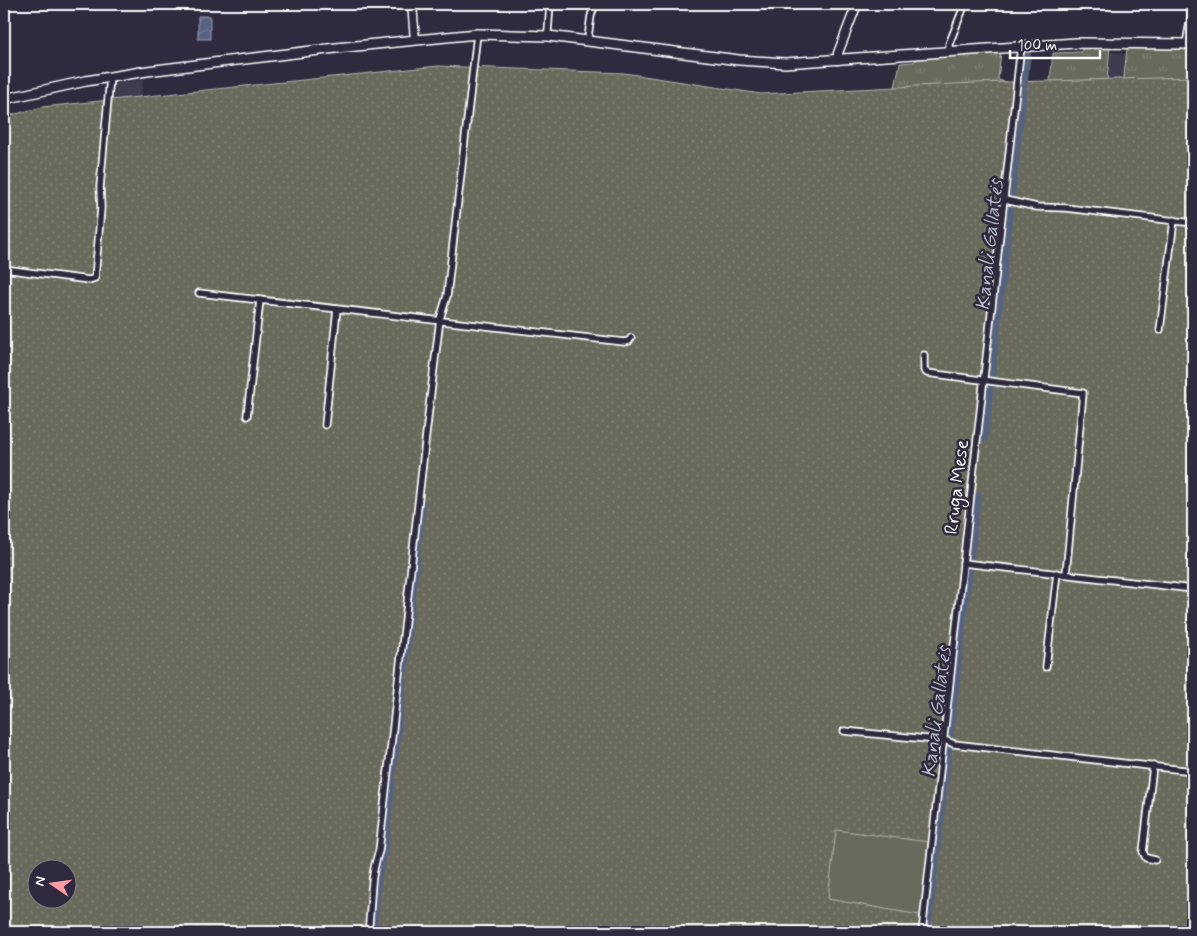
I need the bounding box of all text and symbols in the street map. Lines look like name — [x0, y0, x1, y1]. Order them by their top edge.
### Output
scale bar — [1010, 28, 1100, 60]
text: 100 m — [1017, 36, 1057, 56]
water label: Kanali Gallatës — [970, 176, 1011, 312]
street label: Rruga Mese — [939, 438, 977, 536]
water label: Kanali Gallatës — [916, 643, 959, 779]
north arrow — [28, 858, 78, 908]
text: N — [30, 875, 50, 888]

